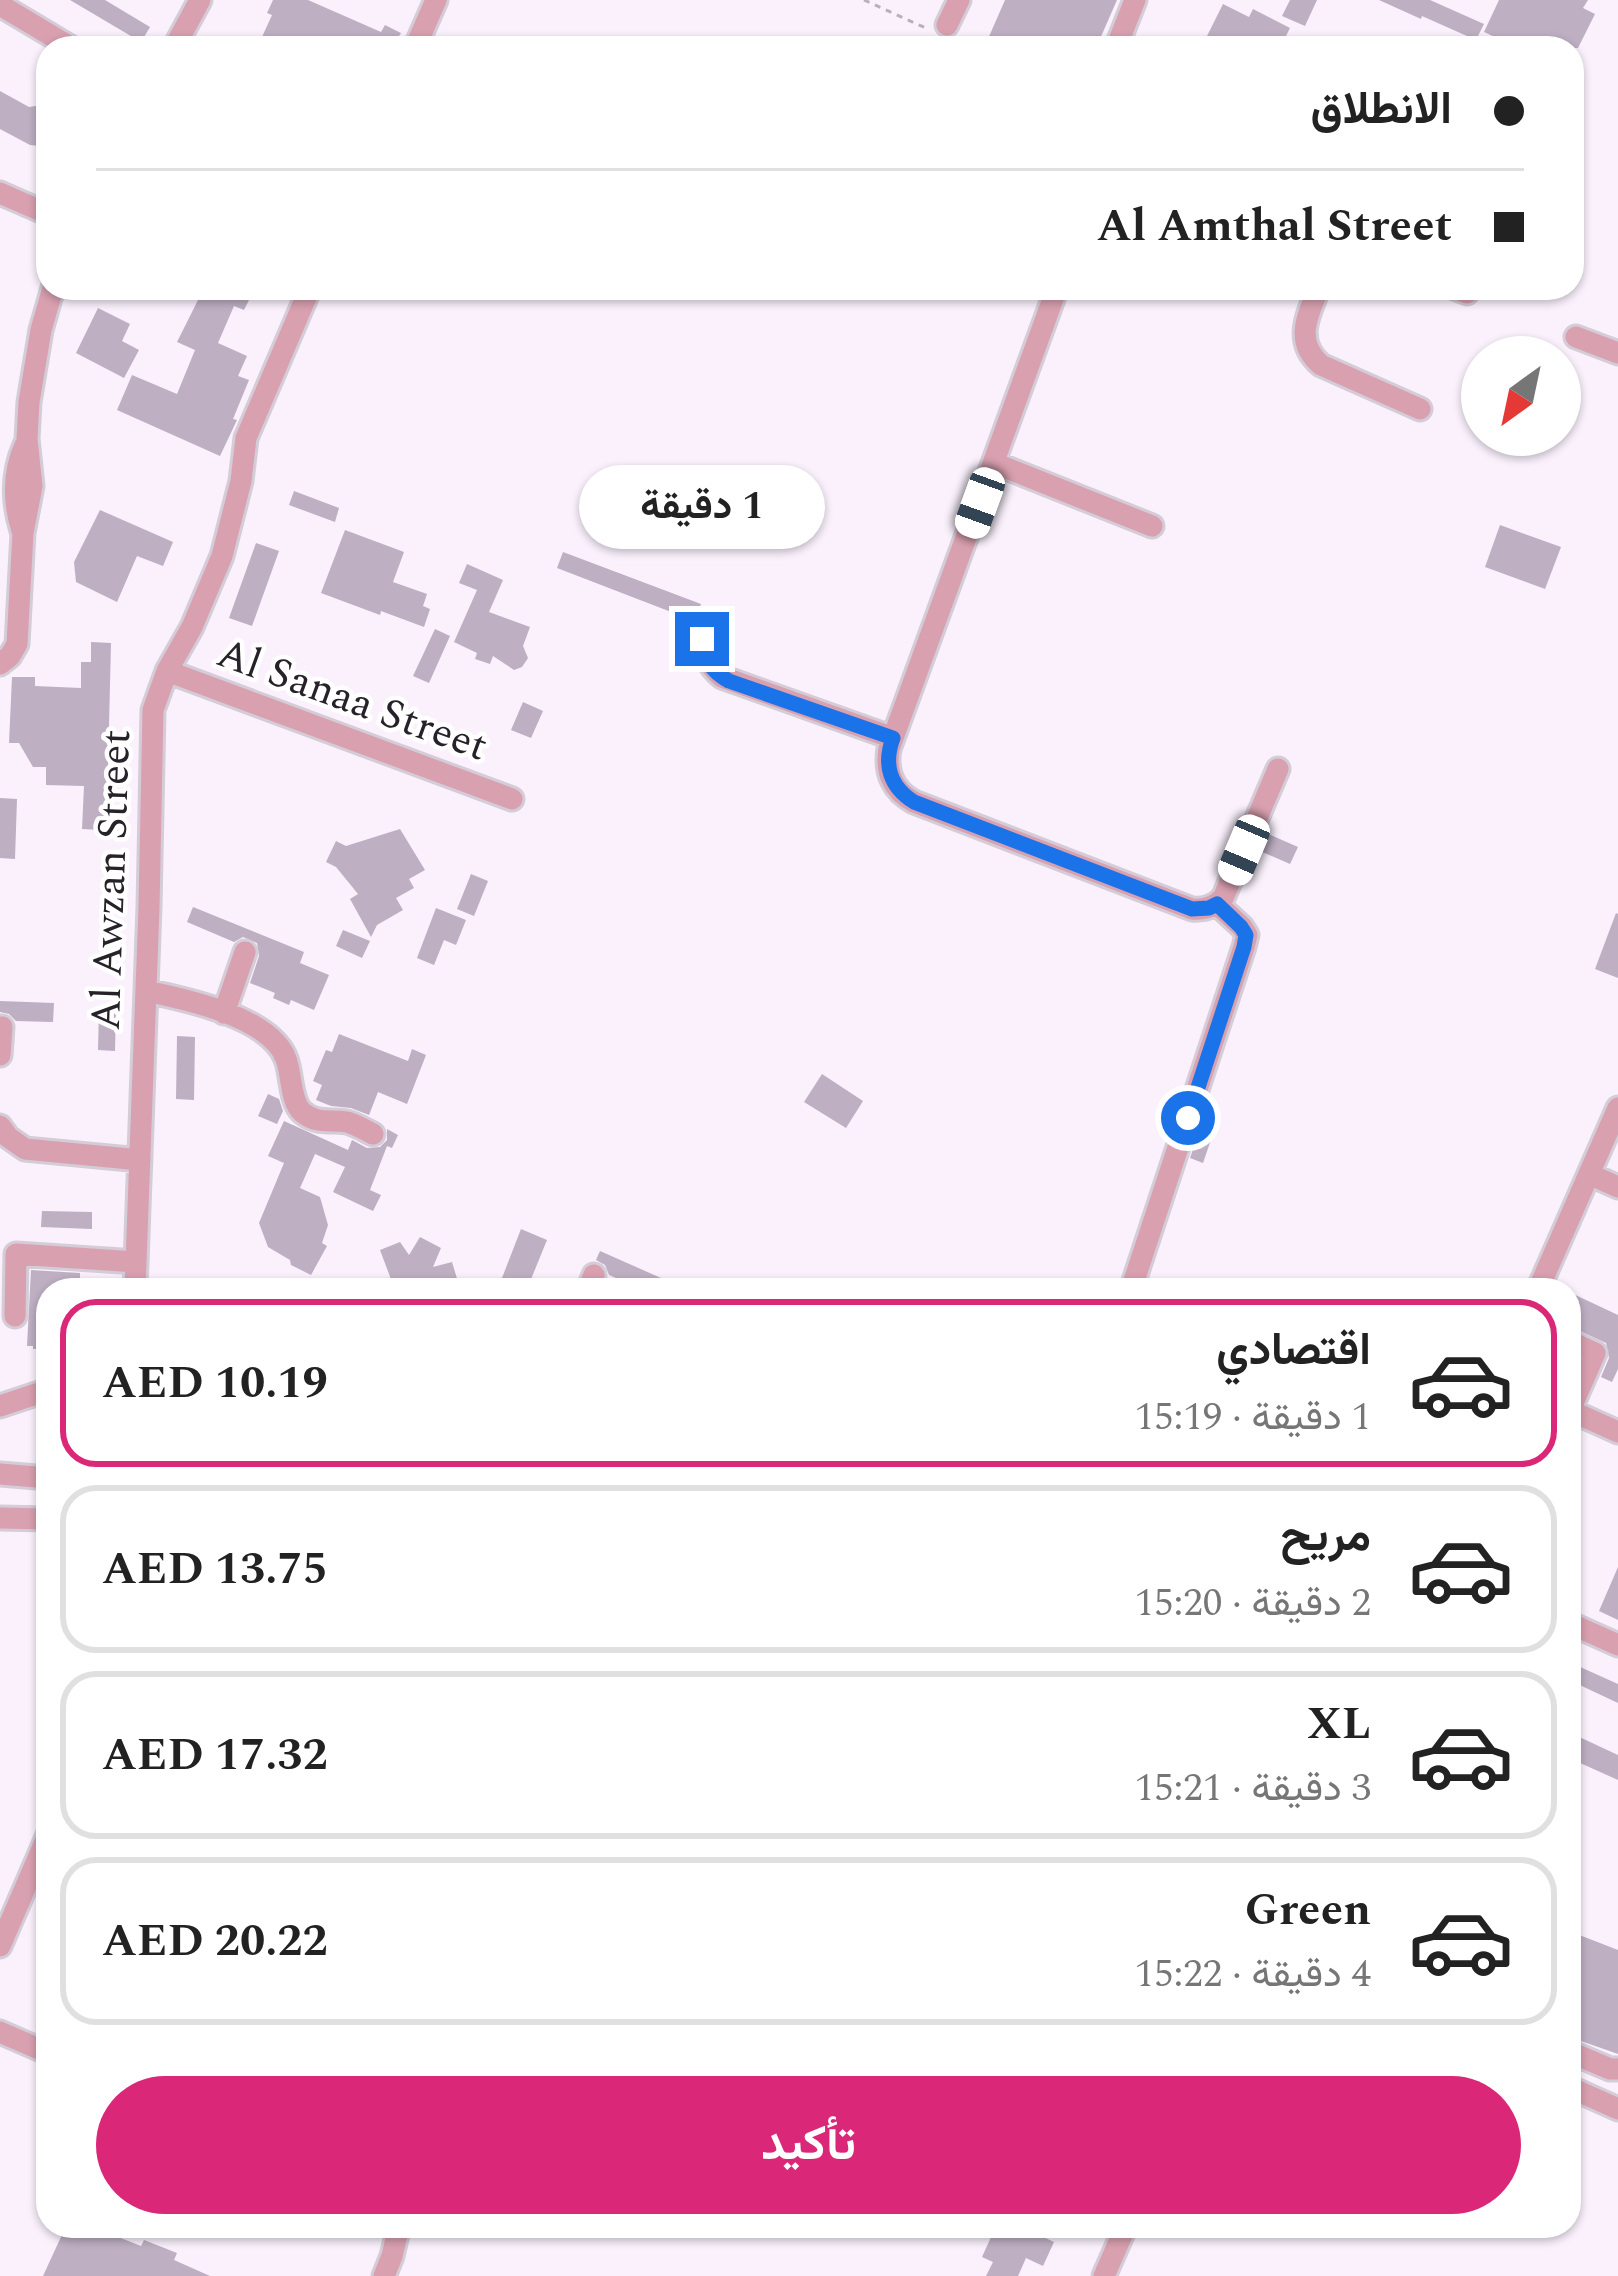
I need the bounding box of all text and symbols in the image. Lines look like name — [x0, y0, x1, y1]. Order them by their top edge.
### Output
text: الانطلاق — [1311, 75, 1452, 144]
text: Al Amthal Street — [1097, 192, 1452, 261]
north arrow — [1461, 336, 1581, 456]
map controls — [1461, 336, 1581, 456]
car — [951, 463, 1009, 543]
callout: 1 دقيقة — [579, 465, 825, 549]
text: 1 دقيقة — [640, 477, 764, 536]
route end — [675, 612, 729, 666]
street label: Al Sanaa Street — [208, 622, 496, 778]
street label: Al Awzan Street — [75, 728, 148, 1032]
car — [1213, 810, 1275, 890]
route start — [1161, 1091, 1215, 1145]
text: اقتصادي — [1216, 1316, 1371, 1385]
icon: car — [1407, 1329, 1515, 1437]
text: AED 10.19 — [102, 1349, 328, 1418]
text: 1 دقيقة · 15:19 — [1134, 1388, 1371, 1447]
text: مريح — [1280, 1502, 1371, 1571]
icon: car — [1407, 1515, 1515, 1623]
text: AED 13.75 — [102, 1535, 328, 1604]
text: 2 دقيقة · 15:20 — [1134, 1574, 1371, 1633]
text: XL — [1307, 1690, 1371, 1759]
icon: car — [1407, 1701, 1515, 1809]
text: AED 17.32 — [102, 1721, 328, 1790]
text: 3 دقيقة · 15:21 — [1134, 1759, 1371, 1818]
text: Green — [1245, 1876, 1371, 1945]
icon: car — [1407, 1887, 1515, 1995]
text: AED 20.22 — [102, 1907, 328, 1976]
text: 4 دقيقة · 15:22 — [1134, 1945, 1371, 2004]
button: تأكيد — [96, 2076, 1521, 2214]

